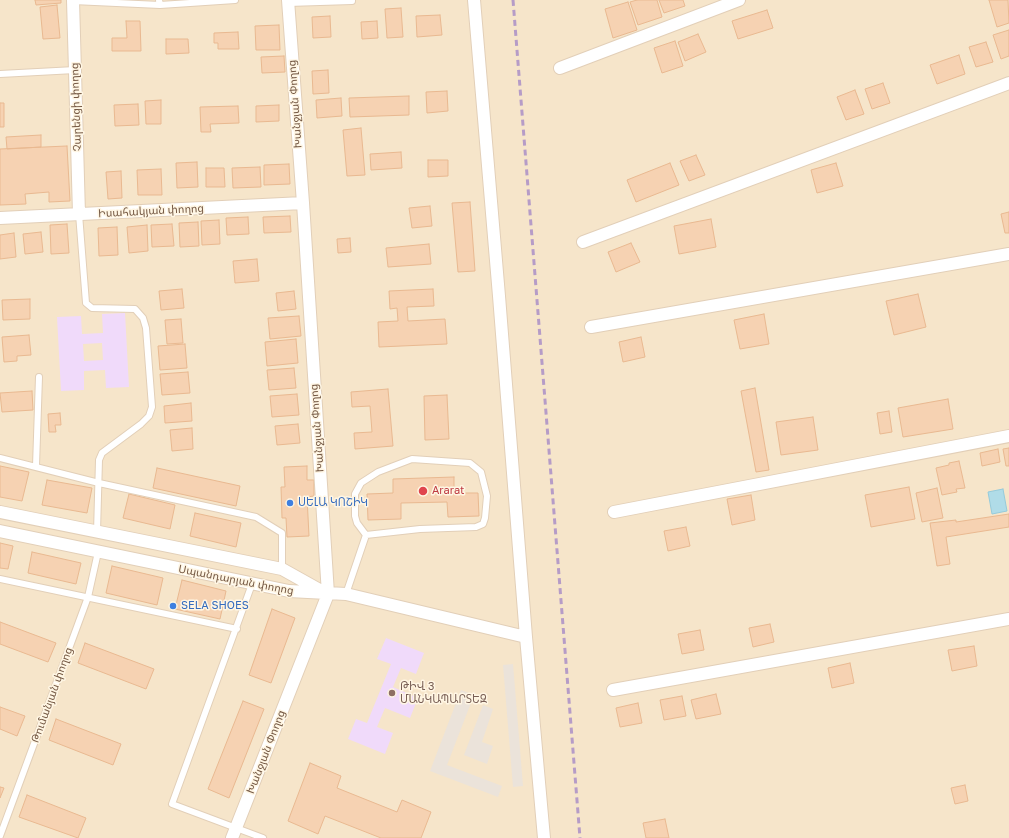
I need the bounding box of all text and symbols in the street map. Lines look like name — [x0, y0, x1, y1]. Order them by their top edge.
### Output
street label: Խանջյան Փողոց — [285, 59, 305, 149]
street label: Չարենցի փողոց — [68, 62, 84, 152]
street label: Իսահակյան փողոց — [98, 202, 204, 220]
street label: Խանջյան Փողոց — [307, 383, 327, 473]
place label: Ararat — [432, 484, 464, 498]
marker: Ararat — [417, 485, 429, 497]
place label: ՍԵԼԱ ԿՈՇԻԿ — [298, 496, 368, 510]
marker: ՍԵԼԱ ԿՈՇԻԿ — [285, 498, 295, 508]
street label: Սպանդարյան փողոց — [177, 562, 295, 598]
place label: SELA SHOES — [181, 599, 249, 613]
marker: SELA SHOES — [168, 601, 178, 611]
street label: Թումանյան փողոց — [29, 645, 75, 745]
place label: ԹԻՎ 3 ՄԱՆԿԱՊԱՐՏԵԶ — [400, 680, 487, 706]
marker: ԹԻՎ 3 ՄԱՆԿԱՊԱՐՏԵԶ — [387, 688, 397, 698]
street label: Խանջյան Փողոց — [244, 708, 288, 796]

